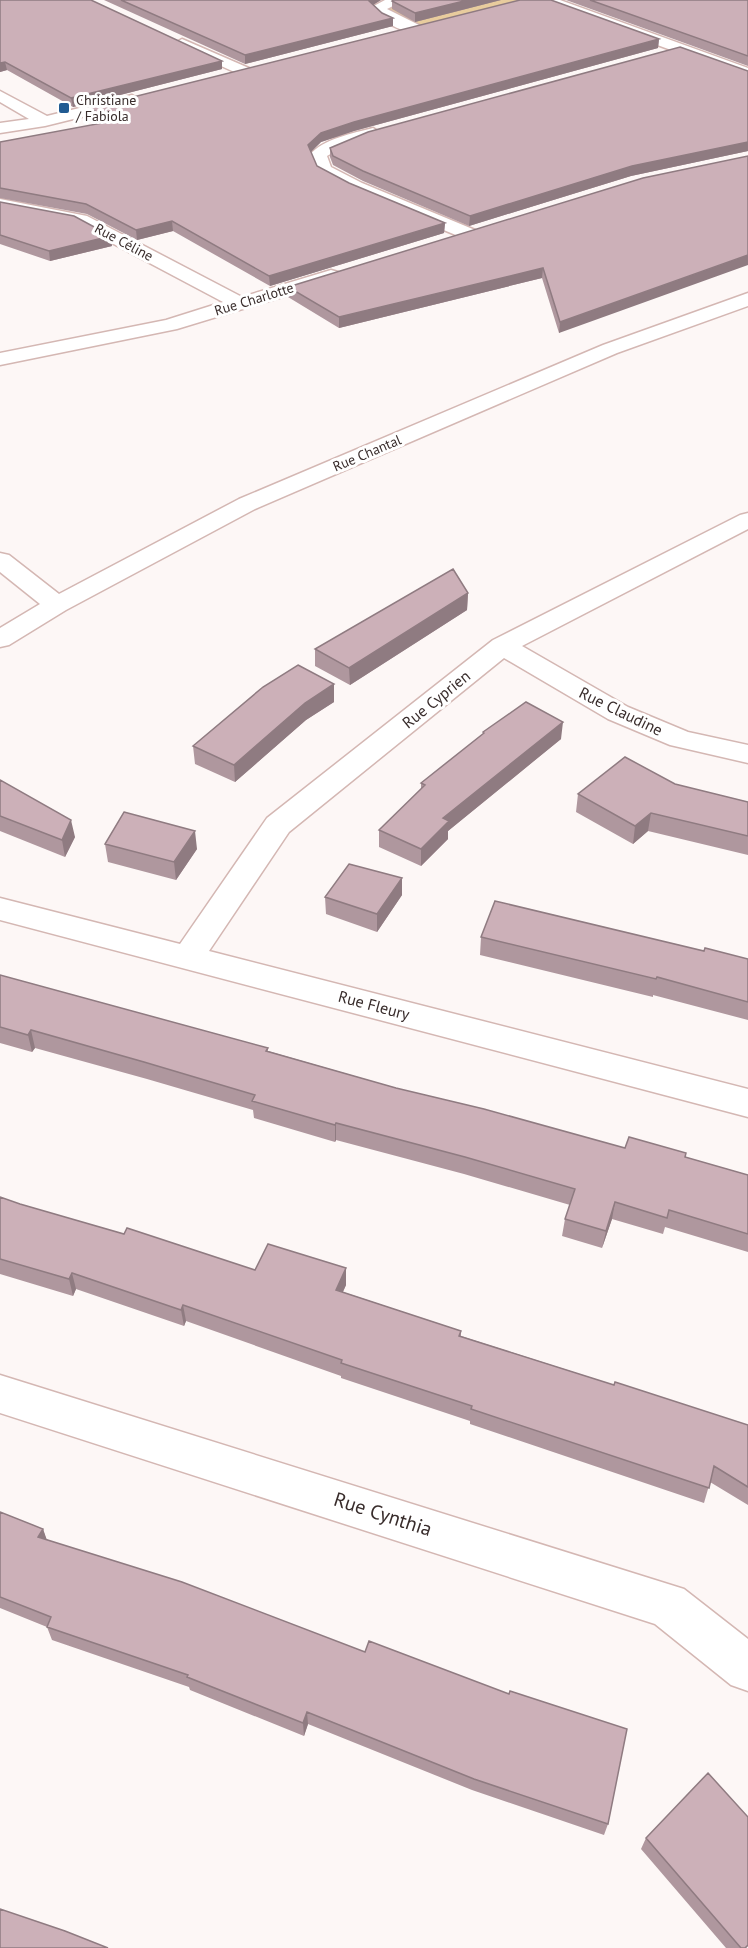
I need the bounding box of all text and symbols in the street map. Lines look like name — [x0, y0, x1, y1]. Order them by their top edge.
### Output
place label: Christiane / Fabiola — [75, 91, 136, 125]
marker: Christiane / Fabiola — [57, 101, 71, 115]
street label: Rue Céline — [92, 219, 156, 265]
street label: Rue Charlotte — [212, 278, 296, 320]
street label: Rue Chantal — [330, 431, 404, 475]
street label: Rue Cyprien — [398, 666, 474, 732]
street label: Rue Claudine — [576, 682, 666, 740]
street label: Rue Fleury — [336, 986, 412, 1024]
street label: Rue Cynthia — [331, 1486, 435, 1542]

